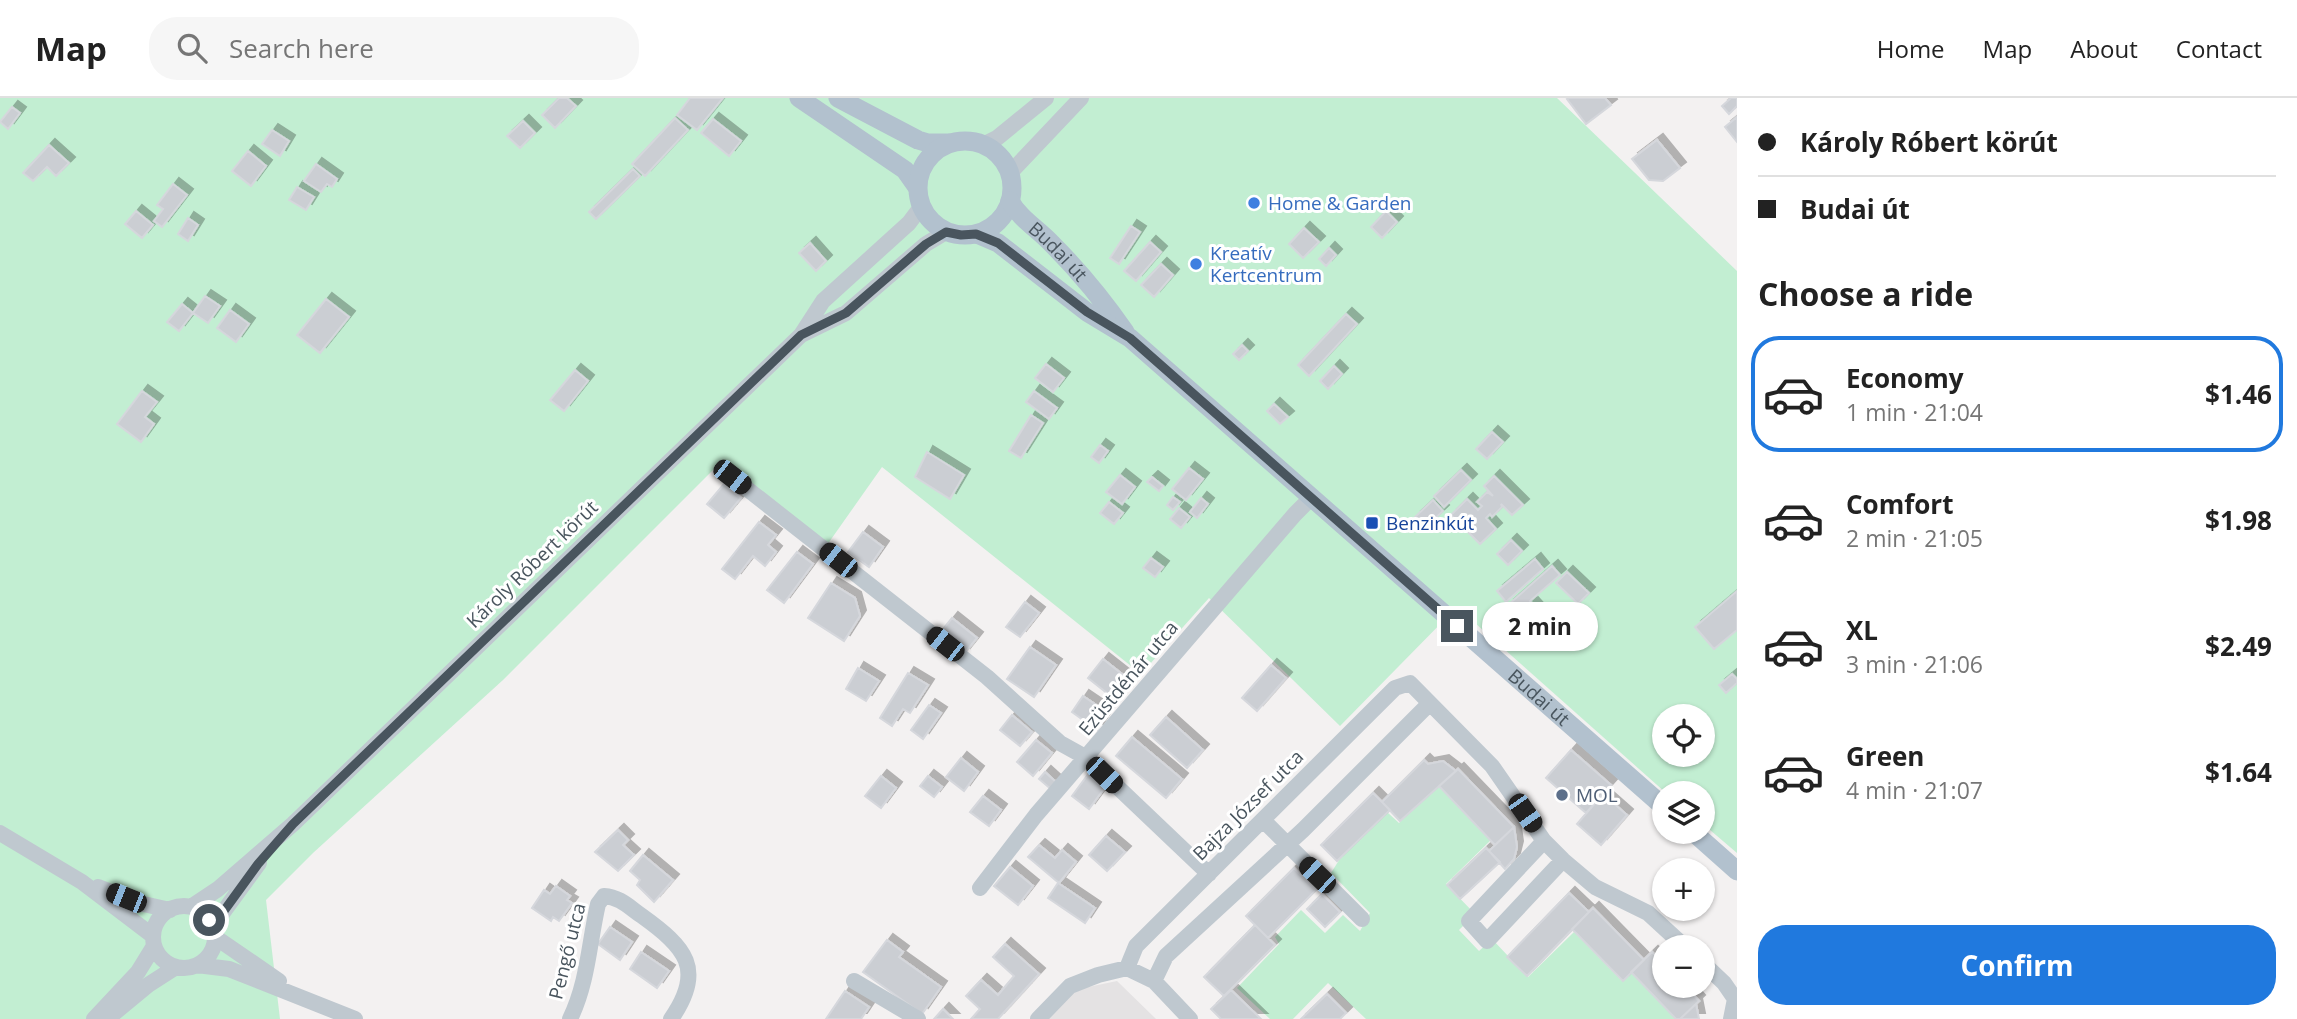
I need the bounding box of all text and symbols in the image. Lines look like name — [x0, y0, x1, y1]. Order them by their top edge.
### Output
search box — [149, 17, 639, 80]
text: Map — [35, 26, 107, 71]
icon: search — [173, 29, 211, 67]
text: Search here — [229, 30, 374, 66]
text: Home — [1877, 32, 1945, 65]
text: Map — [1983, 32, 2032, 65]
text: About — [2070, 32, 2138, 65]
text: Contact — [2176, 32, 2262, 65]
text: Károly Róbert körút — [1800, 124, 2058, 160]
place label: Home & Garden — [1268, 190, 1412, 216]
text: Budai út — [1800, 191, 1910, 227]
marker: Home & Garden — [1246, 195, 1262, 211]
street label: Budai út — [1023, 216, 1094, 287]
place label: Kreatív Kertcentrum — [1210, 240, 1322, 288]
marker: Kreatív Kertcentrum — [1188, 256, 1204, 272]
text: Choose a ride — [1758, 272, 1973, 315]
text: Economy — [1846, 360, 1964, 396]
icon: car — [1762, 363, 1825, 426]
text: $1.46 — [2205, 376, 2272, 412]
text: 1 min · 21:04 — [1846, 396, 1983, 428]
car — [709, 456, 756, 498]
text: Comfort — [1846, 486, 1953, 522]
icon: car — [1762, 489, 1825, 552]
street label: Károly Róbert körút — [461, 494, 603, 633]
text: $1.98 — [2205, 502, 2272, 538]
place label: Benzinkút — [1386, 510, 1475, 536]
marker: Benzinkút — [1364, 515, 1380, 531]
text: 2 min · 21:05 — [1846, 522, 1983, 554]
car — [815, 539, 862, 581]
callout: 2 min — [1482, 602, 1597, 650]
route end — [1441, 610, 1473, 642]
text: 2 min — [1508, 610, 1572, 642]
text: XL — [1846, 612, 1878, 648]
street label: Ezüstdénár utca — [1072, 615, 1184, 741]
icon: car — [1762, 615, 1825, 678]
car — [922, 623, 969, 665]
text: $2.49 — [2205, 628, 2272, 664]
text: 3 min · 21:06 — [1846, 648, 1983, 680]
street label: Budai út — [1502, 663, 1576, 732]
map controls — [1652, 704, 1715, 998]
button: locate — [1652, 704, 1715, 767]
text: Green — [1846, 738, 1924, 774]
icon: car — [1762, 741, 1825, 804]
street label: Bajza József utca — [1187, 744, 1309, 866]
car — [1082, 753, 1127, 797]
text: $1.64 — [2205, 754, 2272, 790]
text: 4 min · 21:07 — [1846, 774, 1983, 806]
button: layers — [1652, 781, 1715, 844]
place label: MOL — [1576, 782, 1618, 808]
marker: MOL — [1554, 787, 1570, 803]
car — [1505, 790, 1546, 836]
car — [1295, 853, 1340, 897]
button: + — [1652, 858, 1715, 921]
car — [103, 880, 150, 916]
street label: Pengő utca — [542, 900, 592, 1002]
route start — [193, 904, 225, 936]
button: Confirm — [1758, 925, 2276, 1005]
button: − — [1652, 935, 1715, 998]

